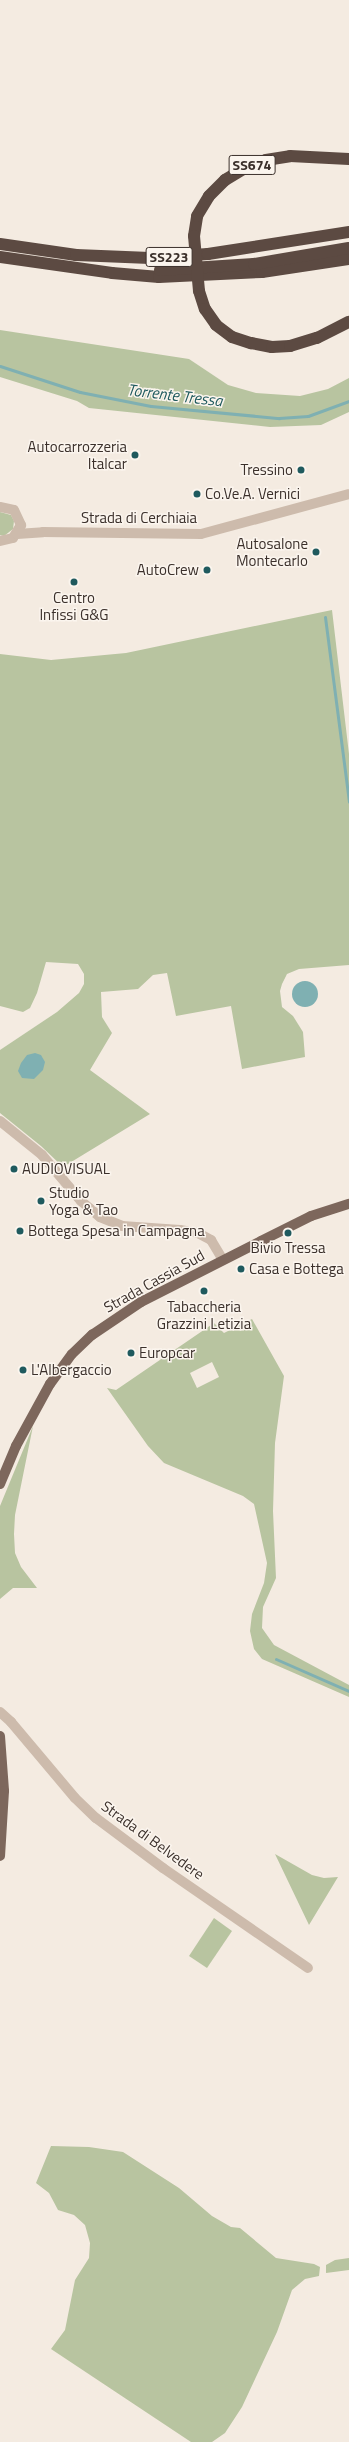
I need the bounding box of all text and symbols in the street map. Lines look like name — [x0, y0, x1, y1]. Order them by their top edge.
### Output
road number: SS674 — [228, 153, 276, 177]
road number: SS223 — [145, 245, 193, 269]
water label: Torrente Tressa — [126, 380, 224, 410]
place label: Autocarrozzeria Italcar — [28, 437, 127, 472]
marker: Autocarrozzeria Italcar — [130, 450, 140, 460]
place label: Tressino — [241, 461, 293, 479]
marker: Tressino — [296, 465, 306, 475]
place label: Co.Ve.A. Vernici — [205, 485, 300, 503]
marker: Co.Ve.A. Vernici — [192, 489, 202, 499]
street label: Strada di Cerchiaia — [81, 509, 197, 527]
place label: Autosalone Montecarlo — [236, 534, 308, 569]
marker: Autosalone Montecarlo — [311, 547, 321, 557]
place label: AutoCrew — [137, 561, 199, 579]
marker: AutoCrew — [202, 565, 212, 575]
marker: Centro Infissi G&G — [69, 577, 79, 587]
place label: Centro Infissi G&G — [39, 588, 109, 623]
place label: AUDIOVISUAL — [22, 1160, 110, 1178]
marker: AUDIOVISUAL — [9, 1164, 19, 1174]
place label: Studio Yoga & Tao — [49, 1183, 118, 1218]
marker: Studio Yoga & Tao — [36, 1196, 46, 1206]
place label: Bottega Spesa in Campagna — [28, 1222, 205, 1240]
marker: Bottega Spesa in Campagna — [15, 1226, 25, 1236]
marker: Bivio Tressa — [283, 1228, 293, 1238]
place label: Bivio Tressa — [251, 1239, 325, 1257]
street label: Strada Cassia Sud — [100, 1246, 208, 1316]
place label: Casa e Bottega — [249, 1260, 344, 1278]
marker: Casa e Bottega — [236, 1264, 246, 1274]
marker: Tabaccheria Grazzini Letizia — [199, 1286, 209, 1296]
place label: Tabaccheria Grazzini Letizia — [157, 1297, 251, 1332]
place label: Europcar — [139, 1344, 195, 1362]
marker: Europcar — [126, 1348, 136, 1358]
place label: L'Albergaccio — [31, 1361, 112, 1379]
marker: L'Albergaccio — [18, 1365, 28, 1375]
street label: Strada di Belvedere — [98, 1797, 208, 1883]

